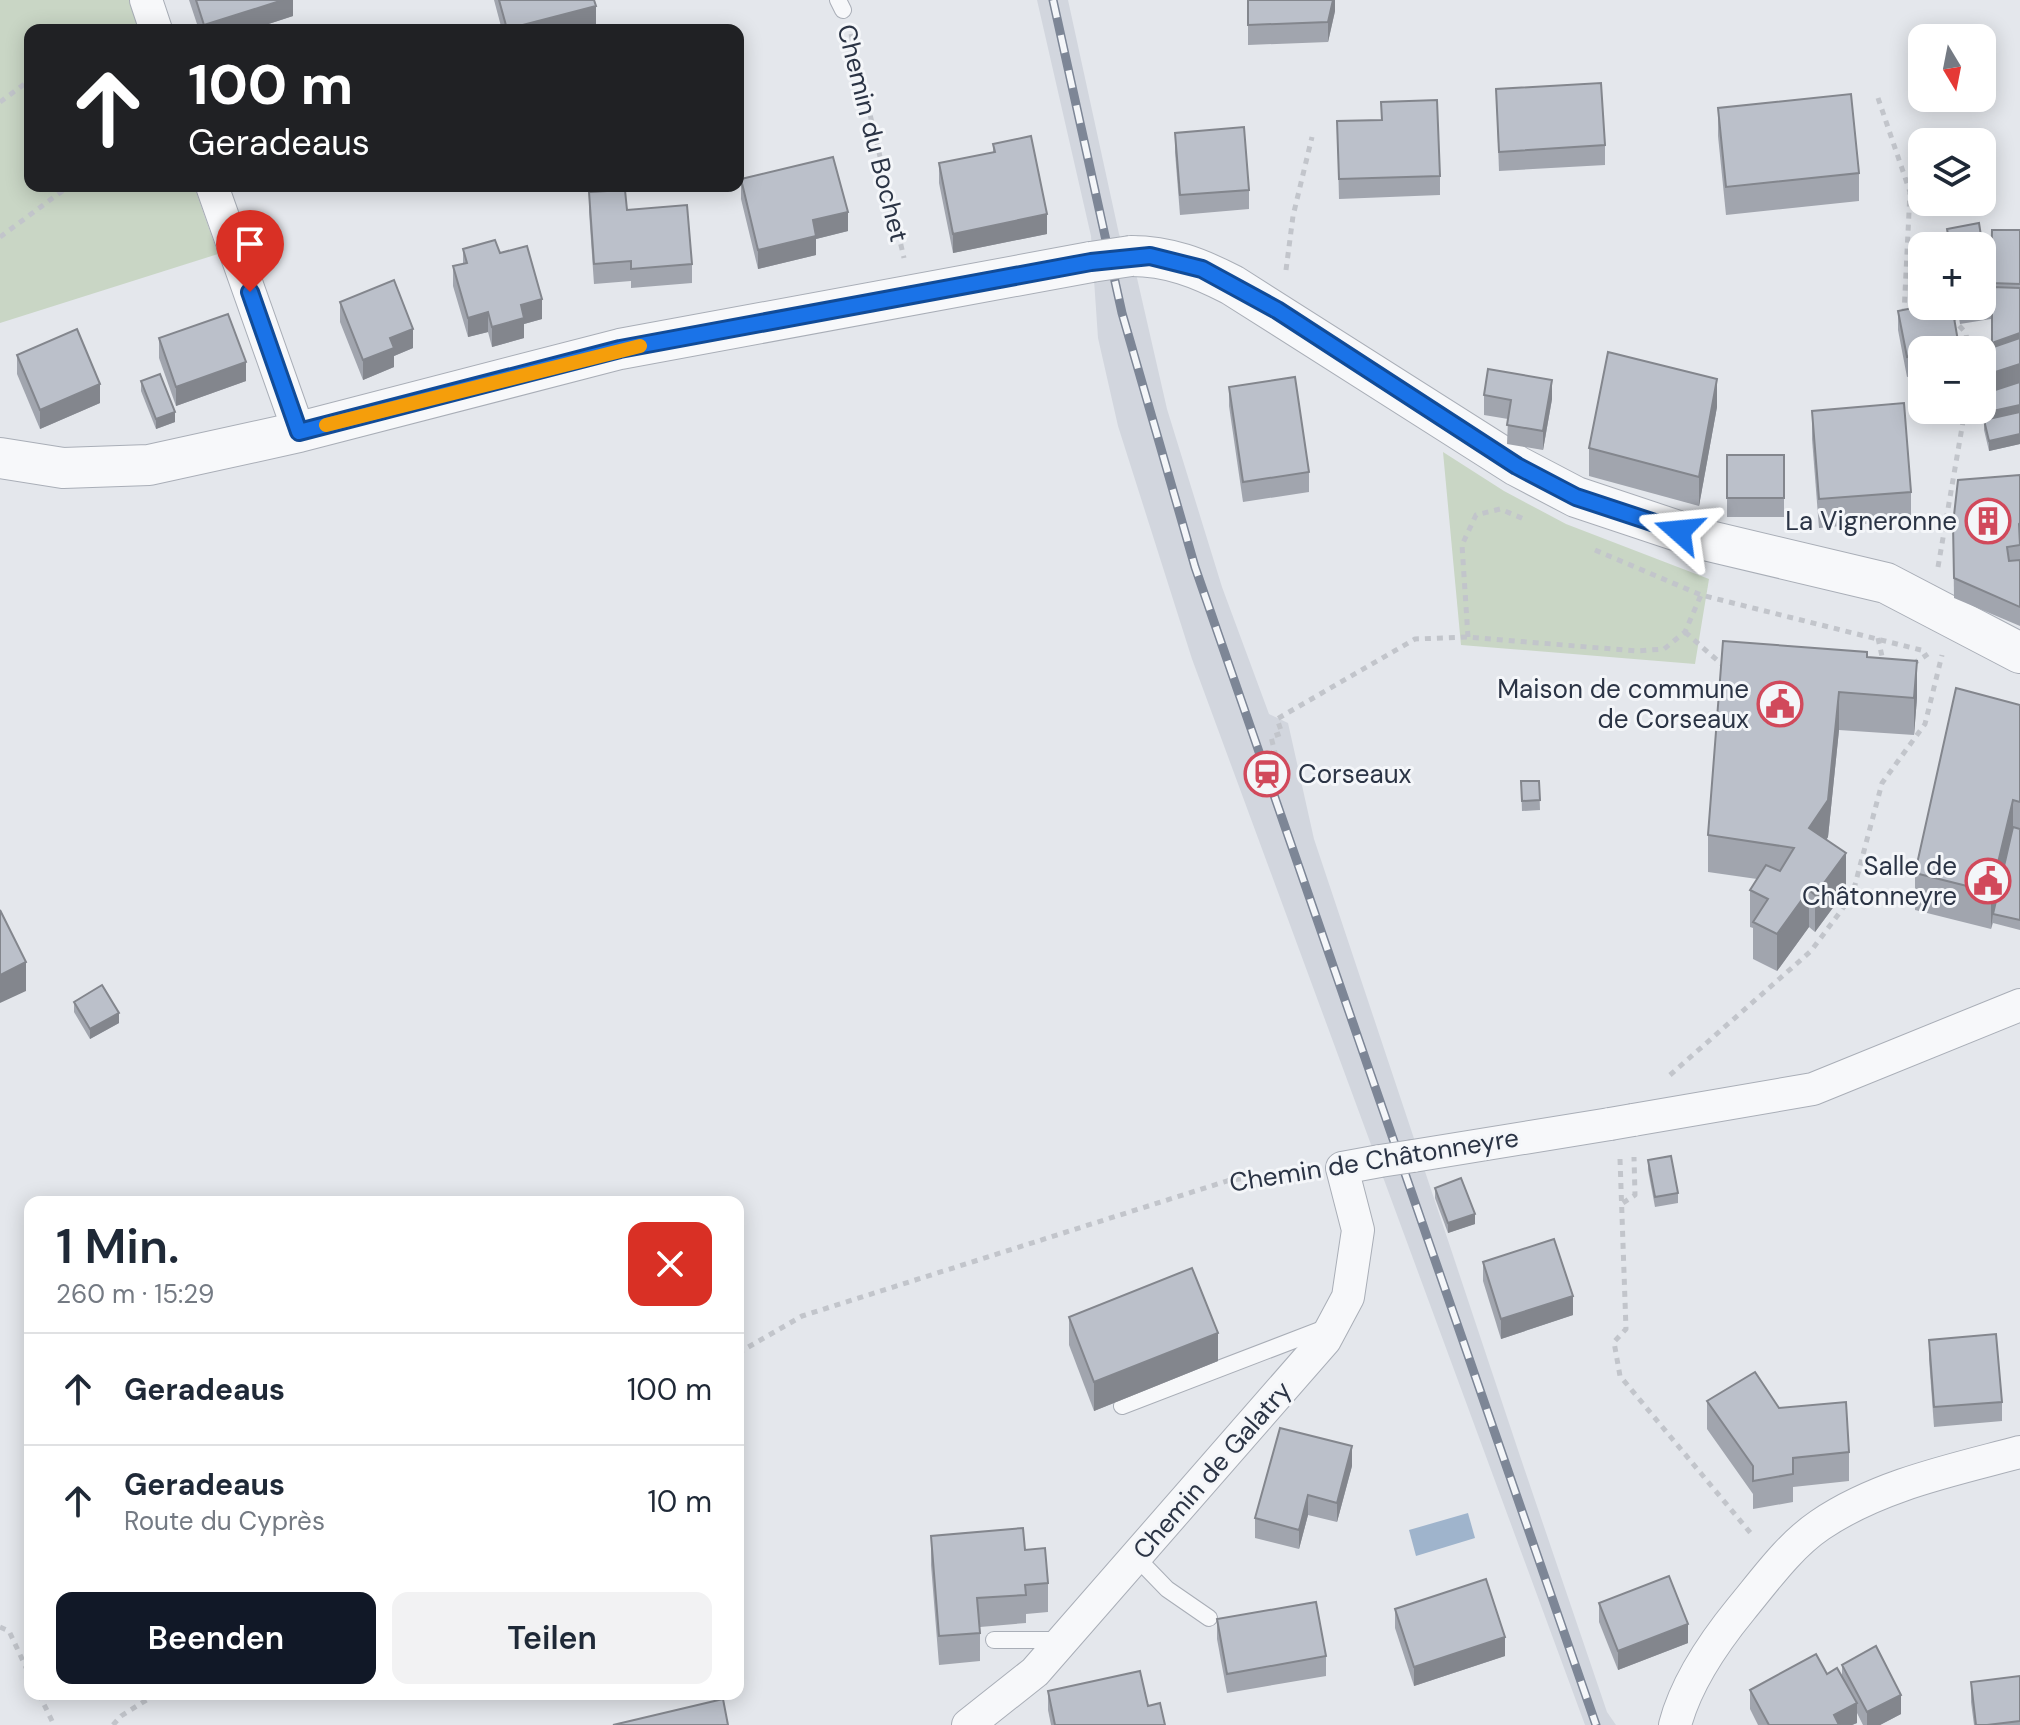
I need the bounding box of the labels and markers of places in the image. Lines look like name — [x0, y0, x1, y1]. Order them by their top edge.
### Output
pin — [216, 210, 284, 292]
building icon: La Vigneronne — [1964, 497, 2012, 545]
place label: La Vigneronne — [1785, 504, 1957, 538]
place label: Maison de commune de Corseaux — [1497, 672, 1749, 736]
public building icon: Maison de commune de Corseaux — [1756, 680, 1804, 728]
station icon: Corseaux — [1243, 750, 1291, 798]
place label: Corseaux — [1298, 757, 1412, 791]
place label: Salle de Châtonneyre — [1802, 849, 1957, 913]
public building icon: Salle de Châtonneyre — [1964, 857, 2012, 905]

